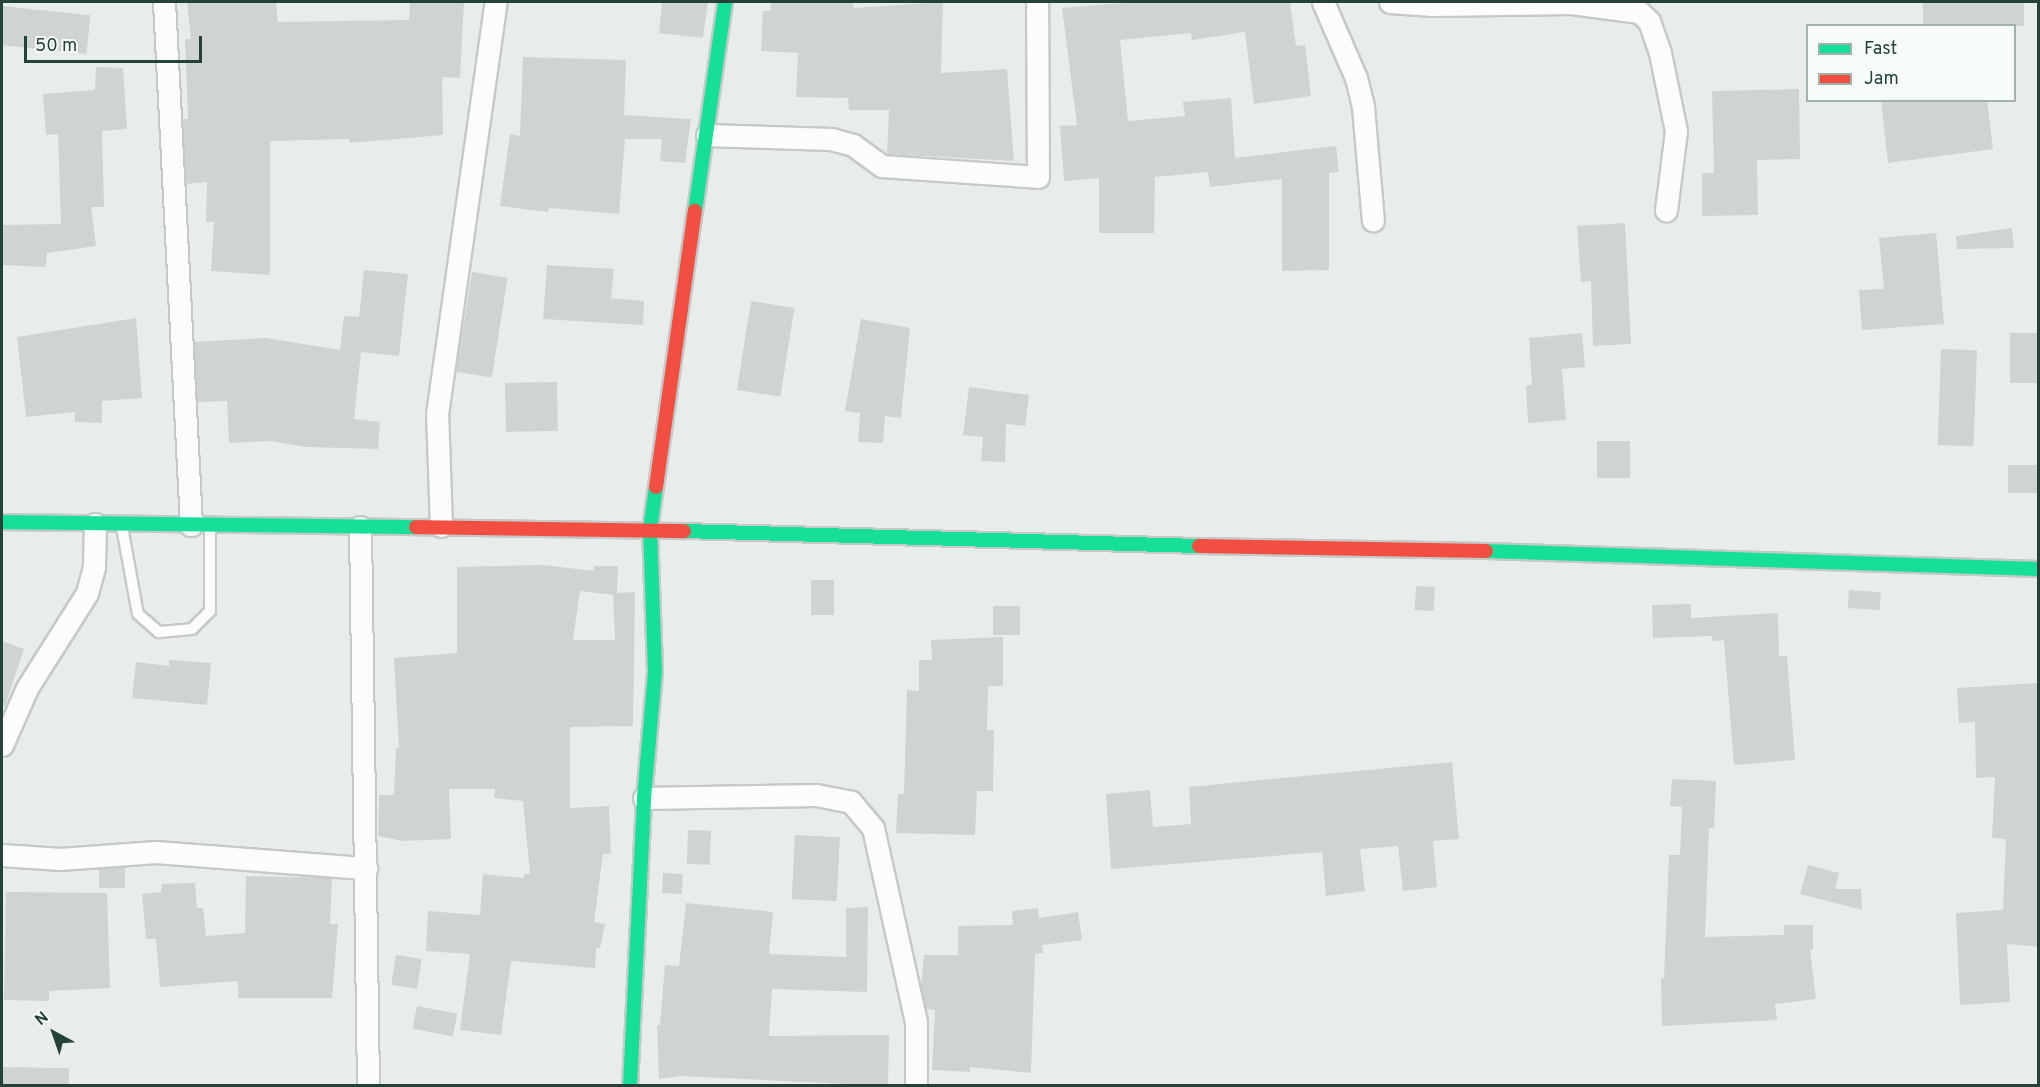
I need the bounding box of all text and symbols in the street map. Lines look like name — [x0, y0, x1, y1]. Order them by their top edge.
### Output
scale bar — [27, 24, 206, 62]
legend — [1806, 24, 2016, 102]
text: 50 m — [35, 35, 77, 58]
text: Fast — [1864, 38, 1897, 61]
text: Jam — [1864, 68, 1899, 91]
north arrow — [24, 1003, 84, 1063]
text: N — [32, 1008, 53, 1031]

